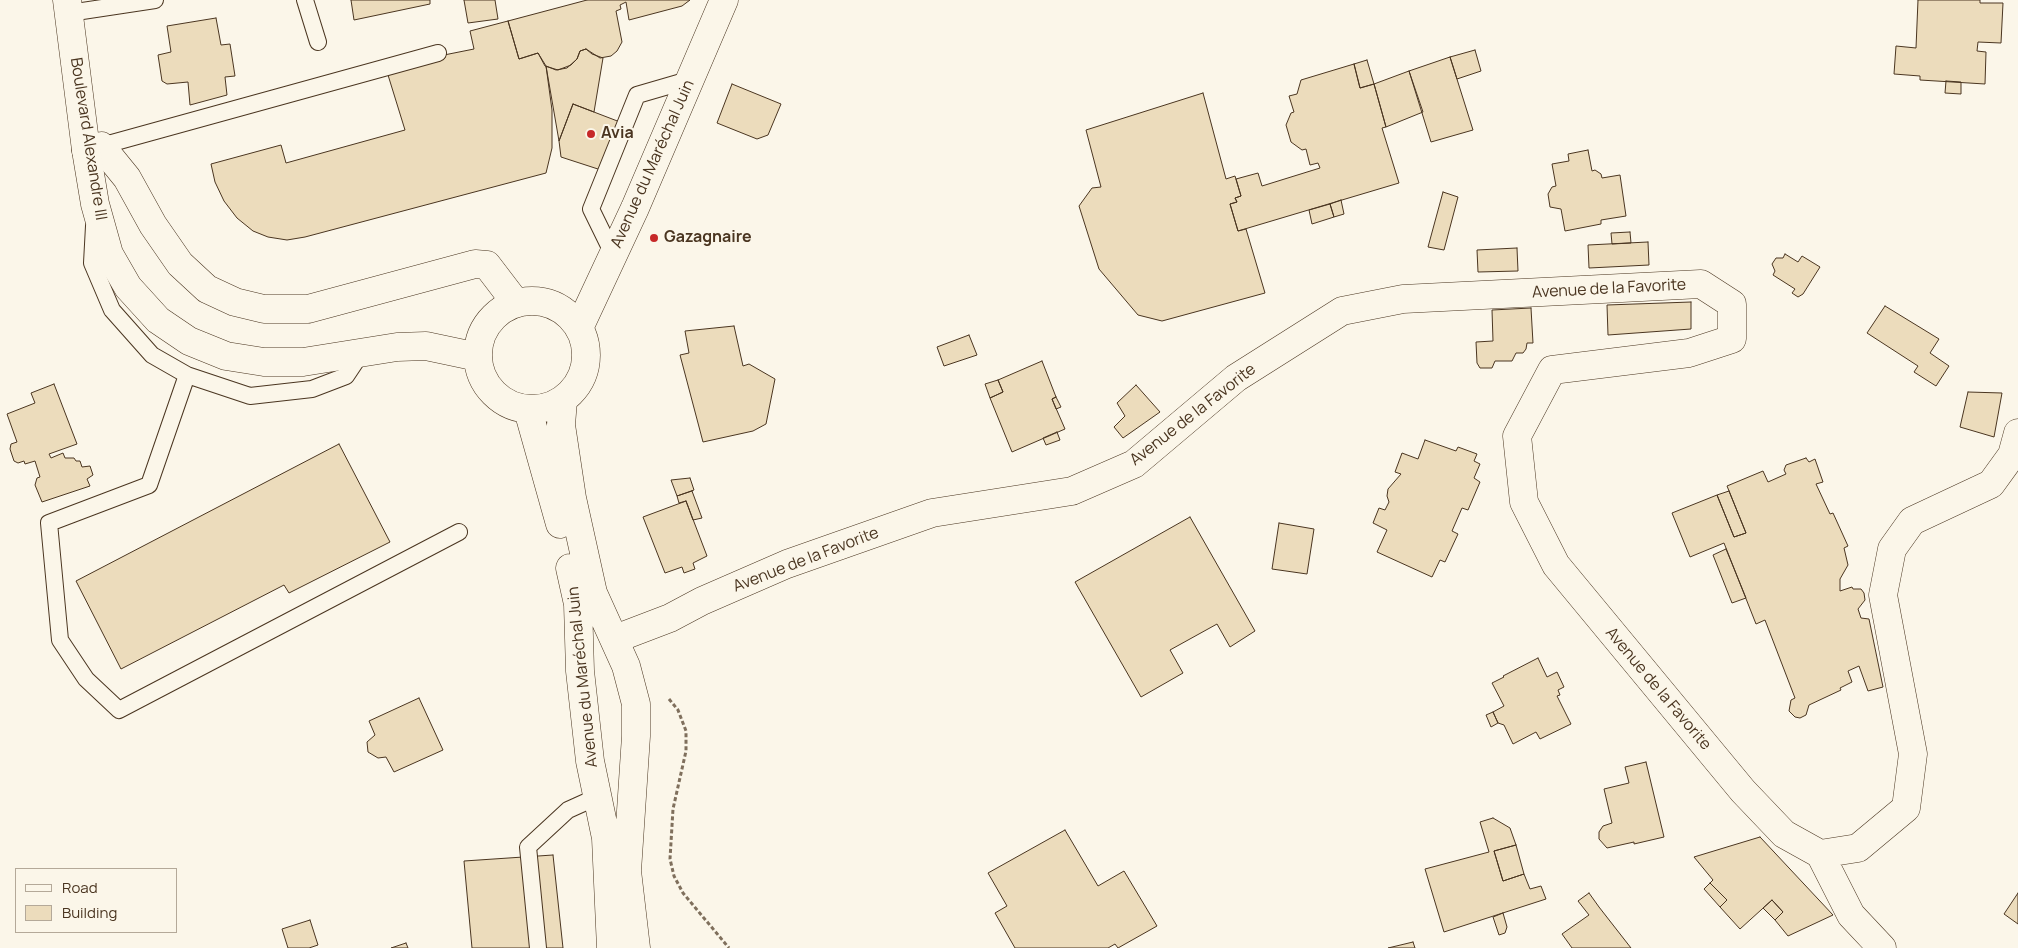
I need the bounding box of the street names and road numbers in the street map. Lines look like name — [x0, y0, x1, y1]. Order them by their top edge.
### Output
street label: Boulevard Alexandre III — [66, 56, 110, 222]
street label: Avenue du Maréchal Juin — [607, 77, 699, 251]
street label: Avenue de la Favorite — [1531, 275, 1687, 303]
street label: Avenue de la Favorite — [1126, 360, 1260, 470]
street label: Avenue de la Favorite — [731, 523, 881, 597]
street label: Avenue du Maréchal Juin — [564, 586, 602, 768]
street label: Avenue de la Favorite — [1601, 624, 1715, 754]

